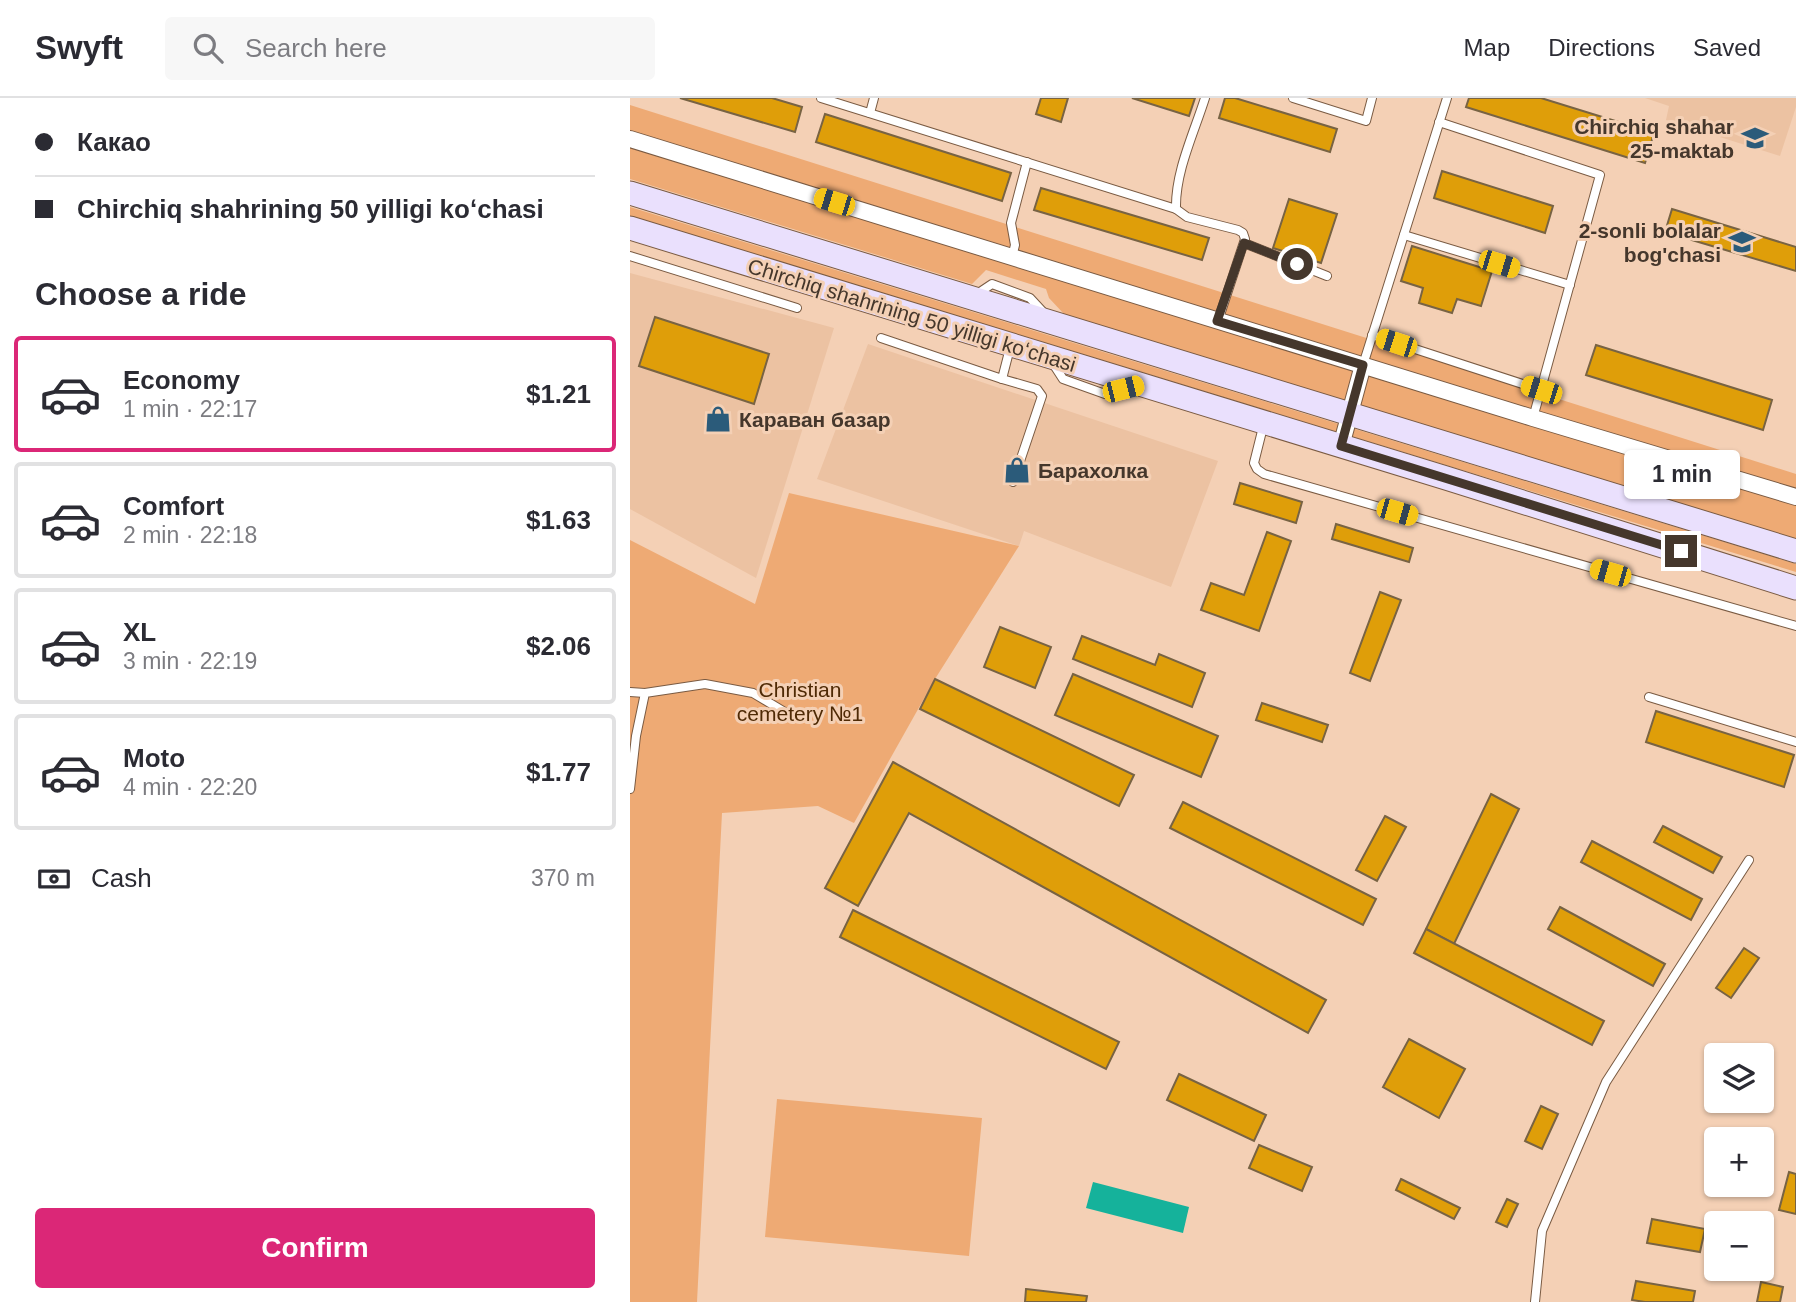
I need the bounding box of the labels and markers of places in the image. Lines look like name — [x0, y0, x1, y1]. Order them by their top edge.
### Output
place label: Chirchiq shahar 25-maktab — [1574, 115, 1734, 162]
school or university icon: Chirchiq shahar 25-maktab — [1740, 123, 1770, 153]
place label: 2-sonli bolalar bog'chasi — [1579, 219, 1721, 266]
school or university icon: 2-sonli bolalar bog'chasi — [1727, 227, 1757, 257]
shop icon: Караван базар — [703, 404, 733, 434]
place label: Караван базар — [739, 408, 891, 431]
shop icon: Барахолка — [1002, 455, 1032, 485]
place label: Барахолка — [1038, 459, 1149, 482]

